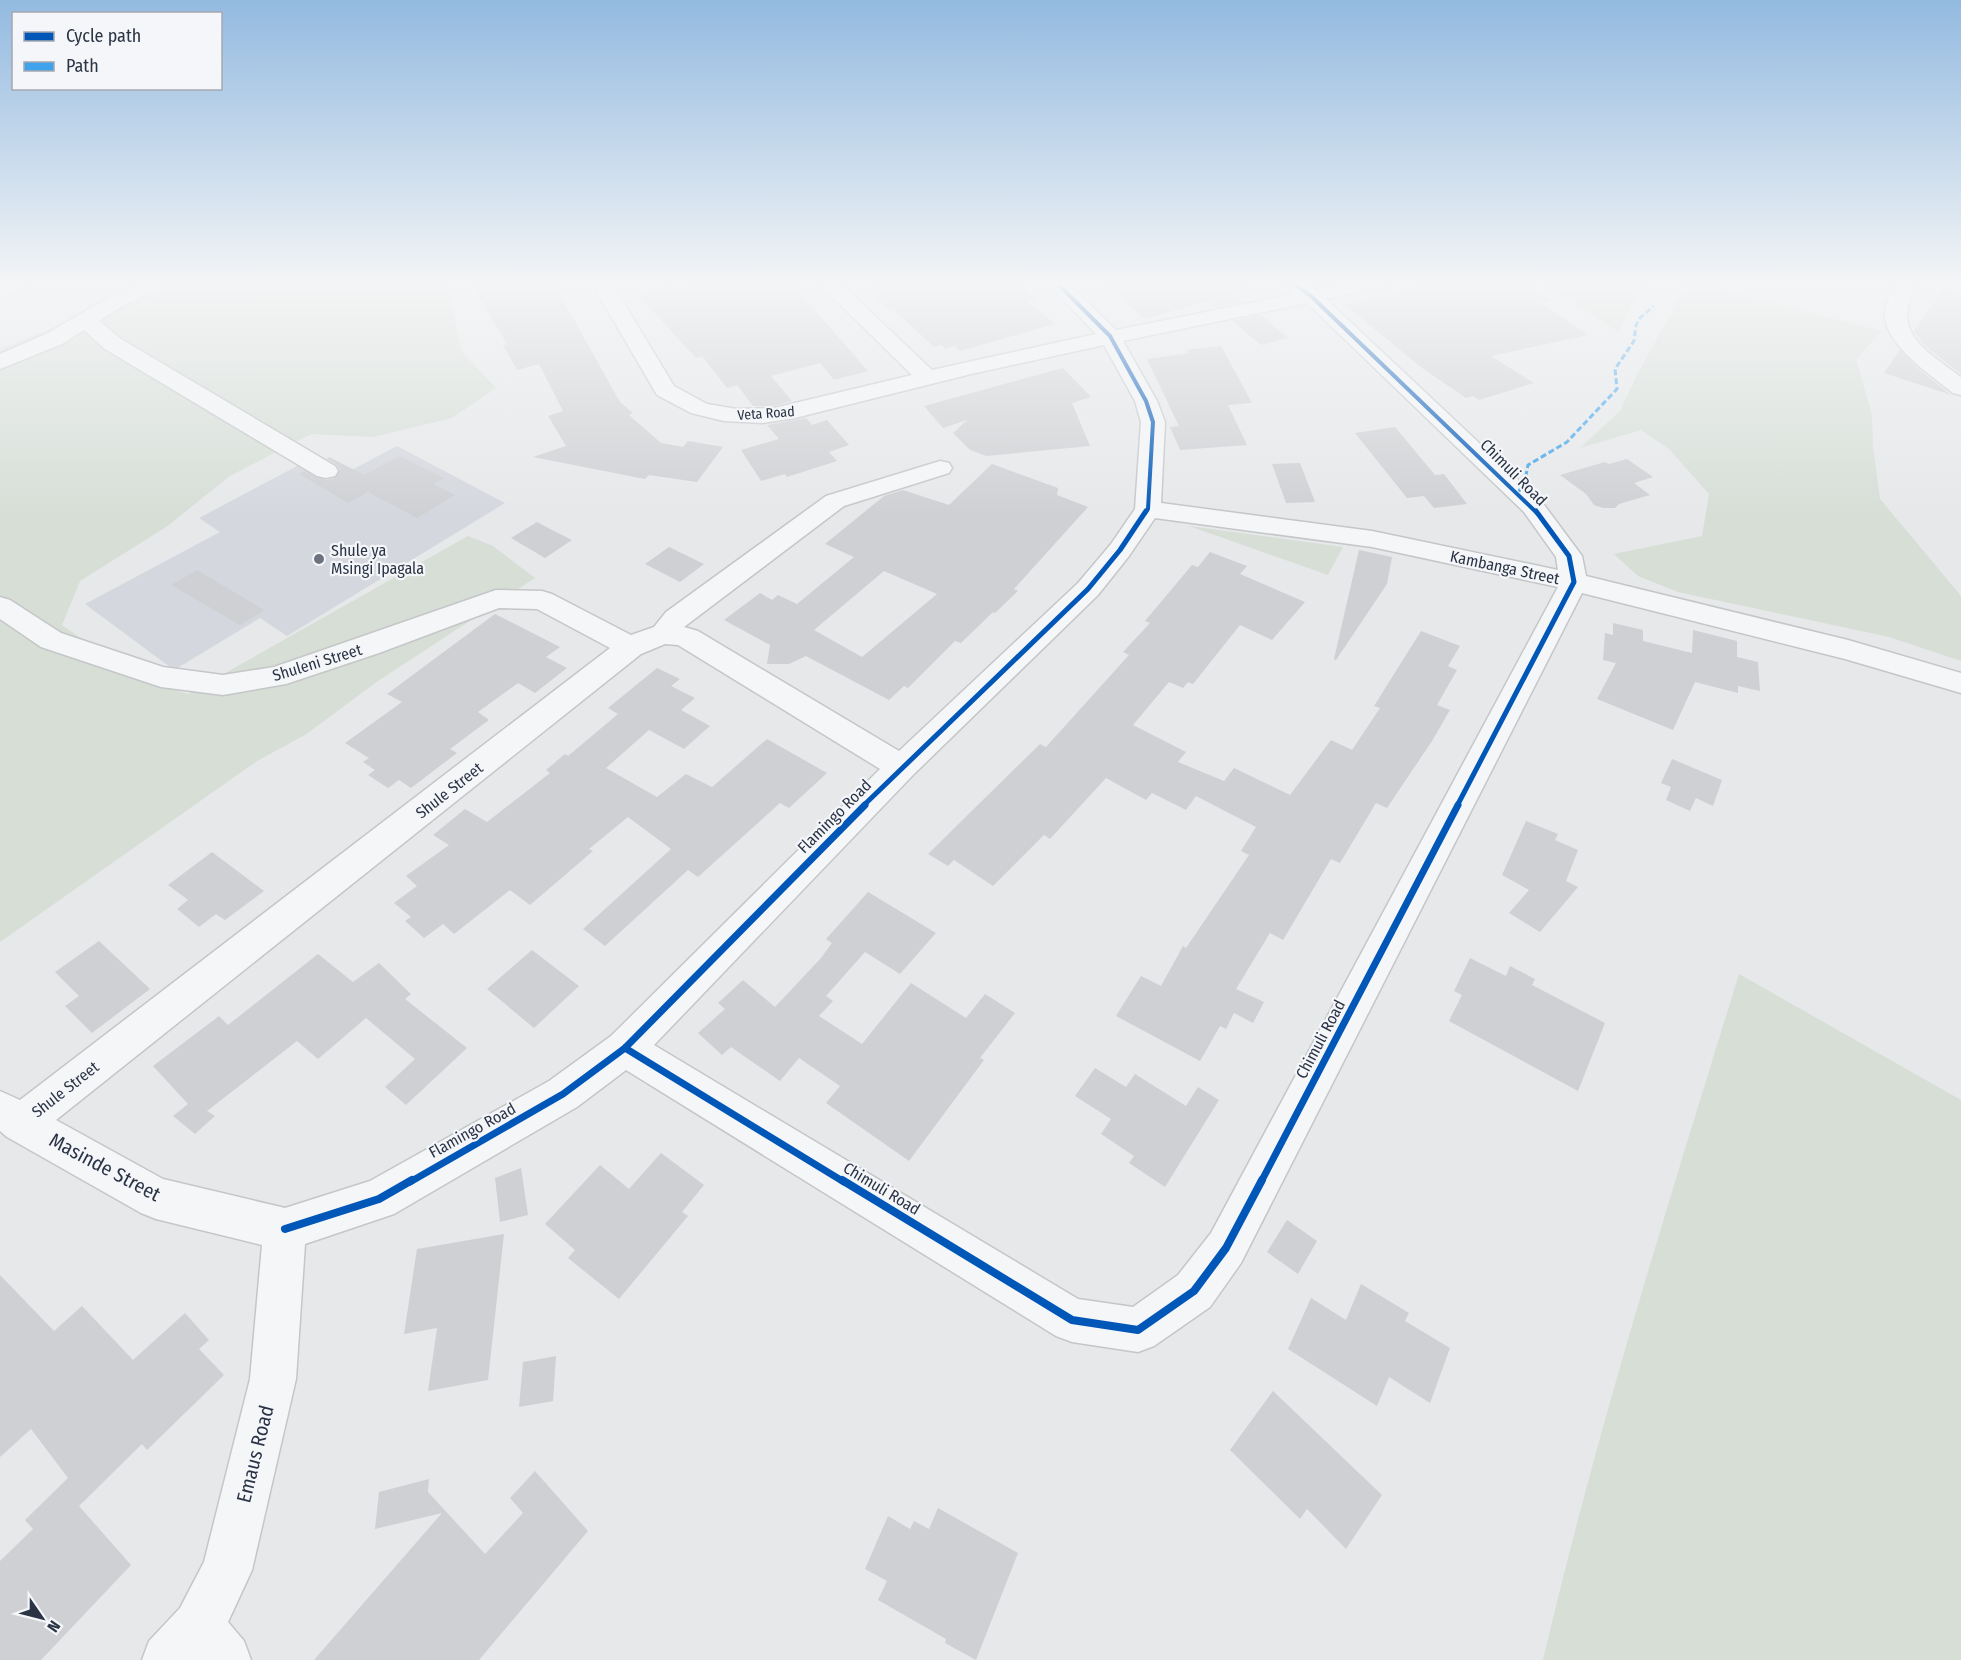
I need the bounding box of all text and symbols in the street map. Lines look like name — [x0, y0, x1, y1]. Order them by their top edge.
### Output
legend — [12, 12, 222, 90]
text: Cycle path — [66, 25, 141, 47]
text: Path — [66, 55, 99, 77]
street label: Veta Road — [737, 403, 795, 424]
street label: Chimuli Road — [1476, 435, 1551, 510]
place label: Shule ya Msingi Ipagala — [331, 541, 424, 578]
street label: Kambanga Street — [1448, 547, 1562, 589]
marker: Shule ya Msingi Ipagala — [312, 552, 326, 566]
street label: Shuleni Street — [270, 640, 365, 685]
street label: Shule Street — [412, 758, 487, 822]
street label: Flamingo Road — [794, 776, 875, 857]
street label: Chimuli Road — [1292, 997, 1349, 1082]
street label: Shule Street — [28, 1057, 103, 1121]
street label: Flamingo Road — [426, 1099, 519, 1162]
street label: Masinde Street — [45, 1128, 165, 1207]
street label: Chimuli Road — [840, 1158, 924, 1219]
street label: Emaus Road — [231, 1403, 279, 1505]
north arrow — [12, 1588, 72, 1648]
text: N — [43, 1617, 64, 1636]

